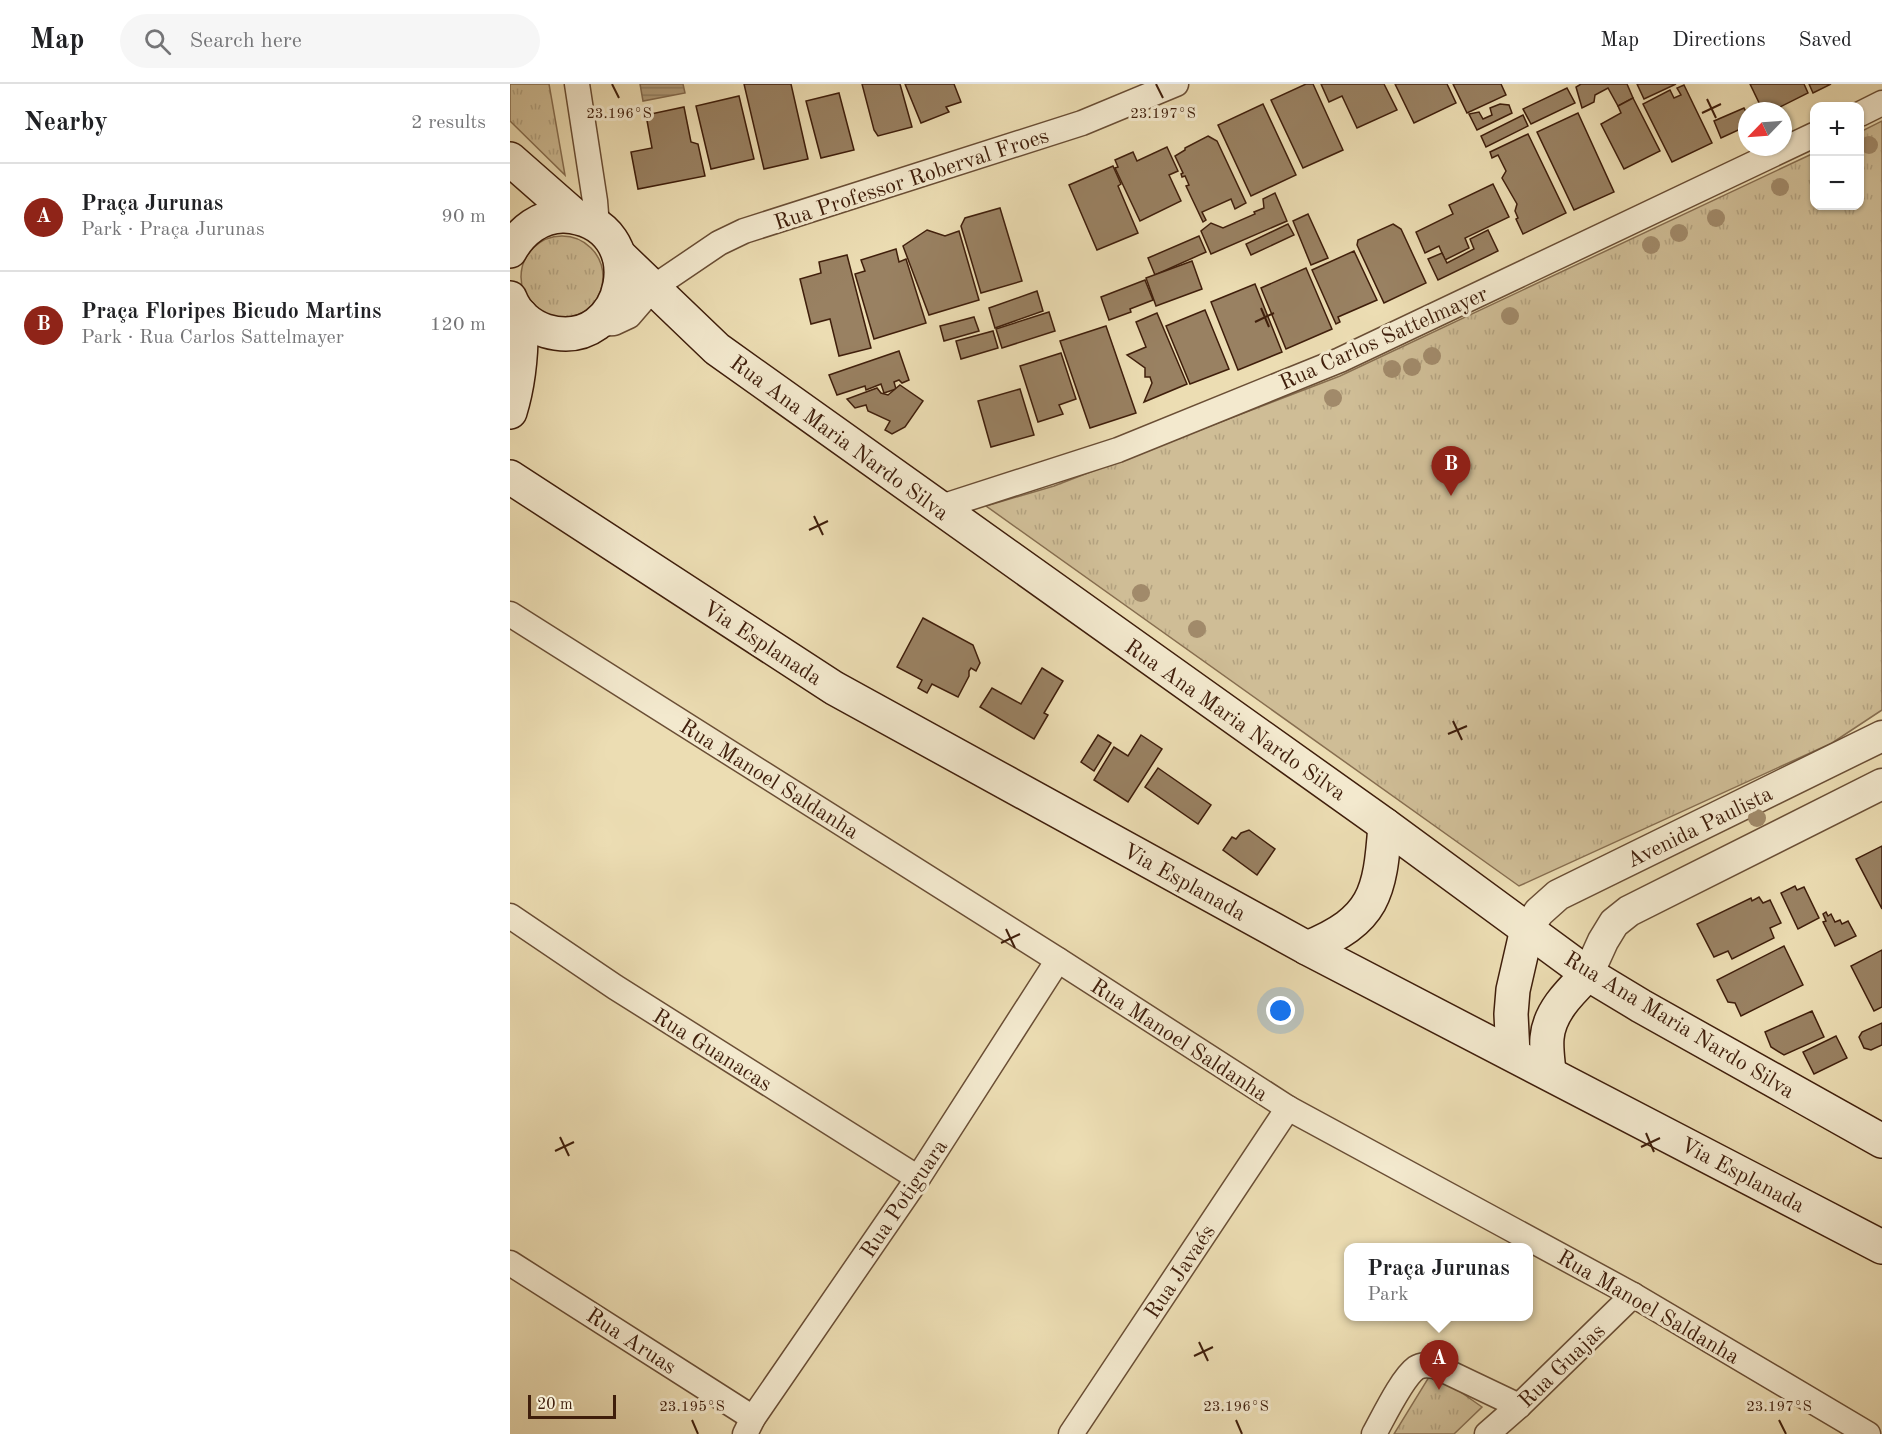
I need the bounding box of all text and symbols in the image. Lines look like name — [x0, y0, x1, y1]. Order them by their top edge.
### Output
search box — [120, 14, 540, 68]
icon: search — [141, 25, 174, 58]
text: Map — [30, 27, 84, 55]
text: Search here — [189, 30, 302, 52]
text: Map — [1600, 30, 1639, 51]
text: Directions — [1672, 30, 1766, 51]
text: Saved — [1799, 30, 1852, 51]
north arrow — [1738, 102, 1792, 156]
map controls — [1810, 102, 1864, 210]
button: + — [1810, 102, 1864, 156]
text: 23.196°S — [586, 107, 652, 122]
text: 23.197°S — [1130, 107, 1196, 122]
text: Nearby — [24, 110, 108, 136]
text: 2 results — [411, 113, 486, 133]
street label: Rua Professor Roberval Froes — [772, 125, 1052, 235]
button: − — [1810, 156, 1864, 210]
text: Praça Jurunas — [81, 193, 223, 215]
text: A — [36, 207, 51, 227]
text: 90 m — [441, 207, 486, 227]
text: Park · Praça Jurunas — [81, 220, 265, 240]
street label: Rua Carlos Sattelmayer — [1276, 283, 1491, 395]
text: Praça Floripes Bicudo Martins — [81, 301, 382, 323]
text: B — [36, 315, 51, 335]
text: 120 m — [430, 315, 486, 335]
text: Park · Rua Carlos Sattelmayer — [81, 328, 344, 348]
street label: Rua Ana Maria Nardo Silva — [725, 352, 952, 525]
pin: B — [1432, 446, 1470, 496]
street label: Via Esplanada — [698, 597, 825, 690]
street label: Rua Ana Maria Nardo Silva — [1120, 636, 1350, 806]
street label: Rua Manoel Saldanha — [676, 716, 862, 844]
street label: Avenida Paulista — [1624, 783, 1776, 873]
street label: Via Esplanada — [1119, 840, 1249, 926]
street label: Rua Ana Maria Nardo Silva — [1560, 948, 1798, 1103]
street label: Rua Manoel Saldanha — [1086, 975, 1272, 1106]
your location — [1266, 996, 1295, 1025]
street label: Rua Guanacas — [649, 1005, 775, 1096]
street label: Via Esplanada — [1676, 1134, 1808, 1218]
street label: Rua Potiguara — [857, 1136, 952, 1262]
street label: Rua Javaés — [1141, 1221, 1220, 1323]
popup — [1344, 1243, 1533, 1321]
street label: Rua Manoel Saldanha — [1553, 1247, 1743, 1369]
text: Praça Jurunas — [1367, 1258, 1510, 1280]
text: Park — [1367, 1285, 1409, 1305]
street label: Rua Aruas — [582, 1305, 680, 1379]
street label: Rua Guajas — [1515, 1320, 1610, 1413]
pin: A — [1420, 1340, 1458, 1390]
scale bar — [528, 1392, 616, 1420]
text: 20 m — [537, 1397, 573, 1413]
text: 23.195°S — [659, 1400, 725, 1415]
text: 23.196°S — [1203, 1400, 1269, 1415]
text: 23.197°S — [1746, 1400, 1812, 1415]

